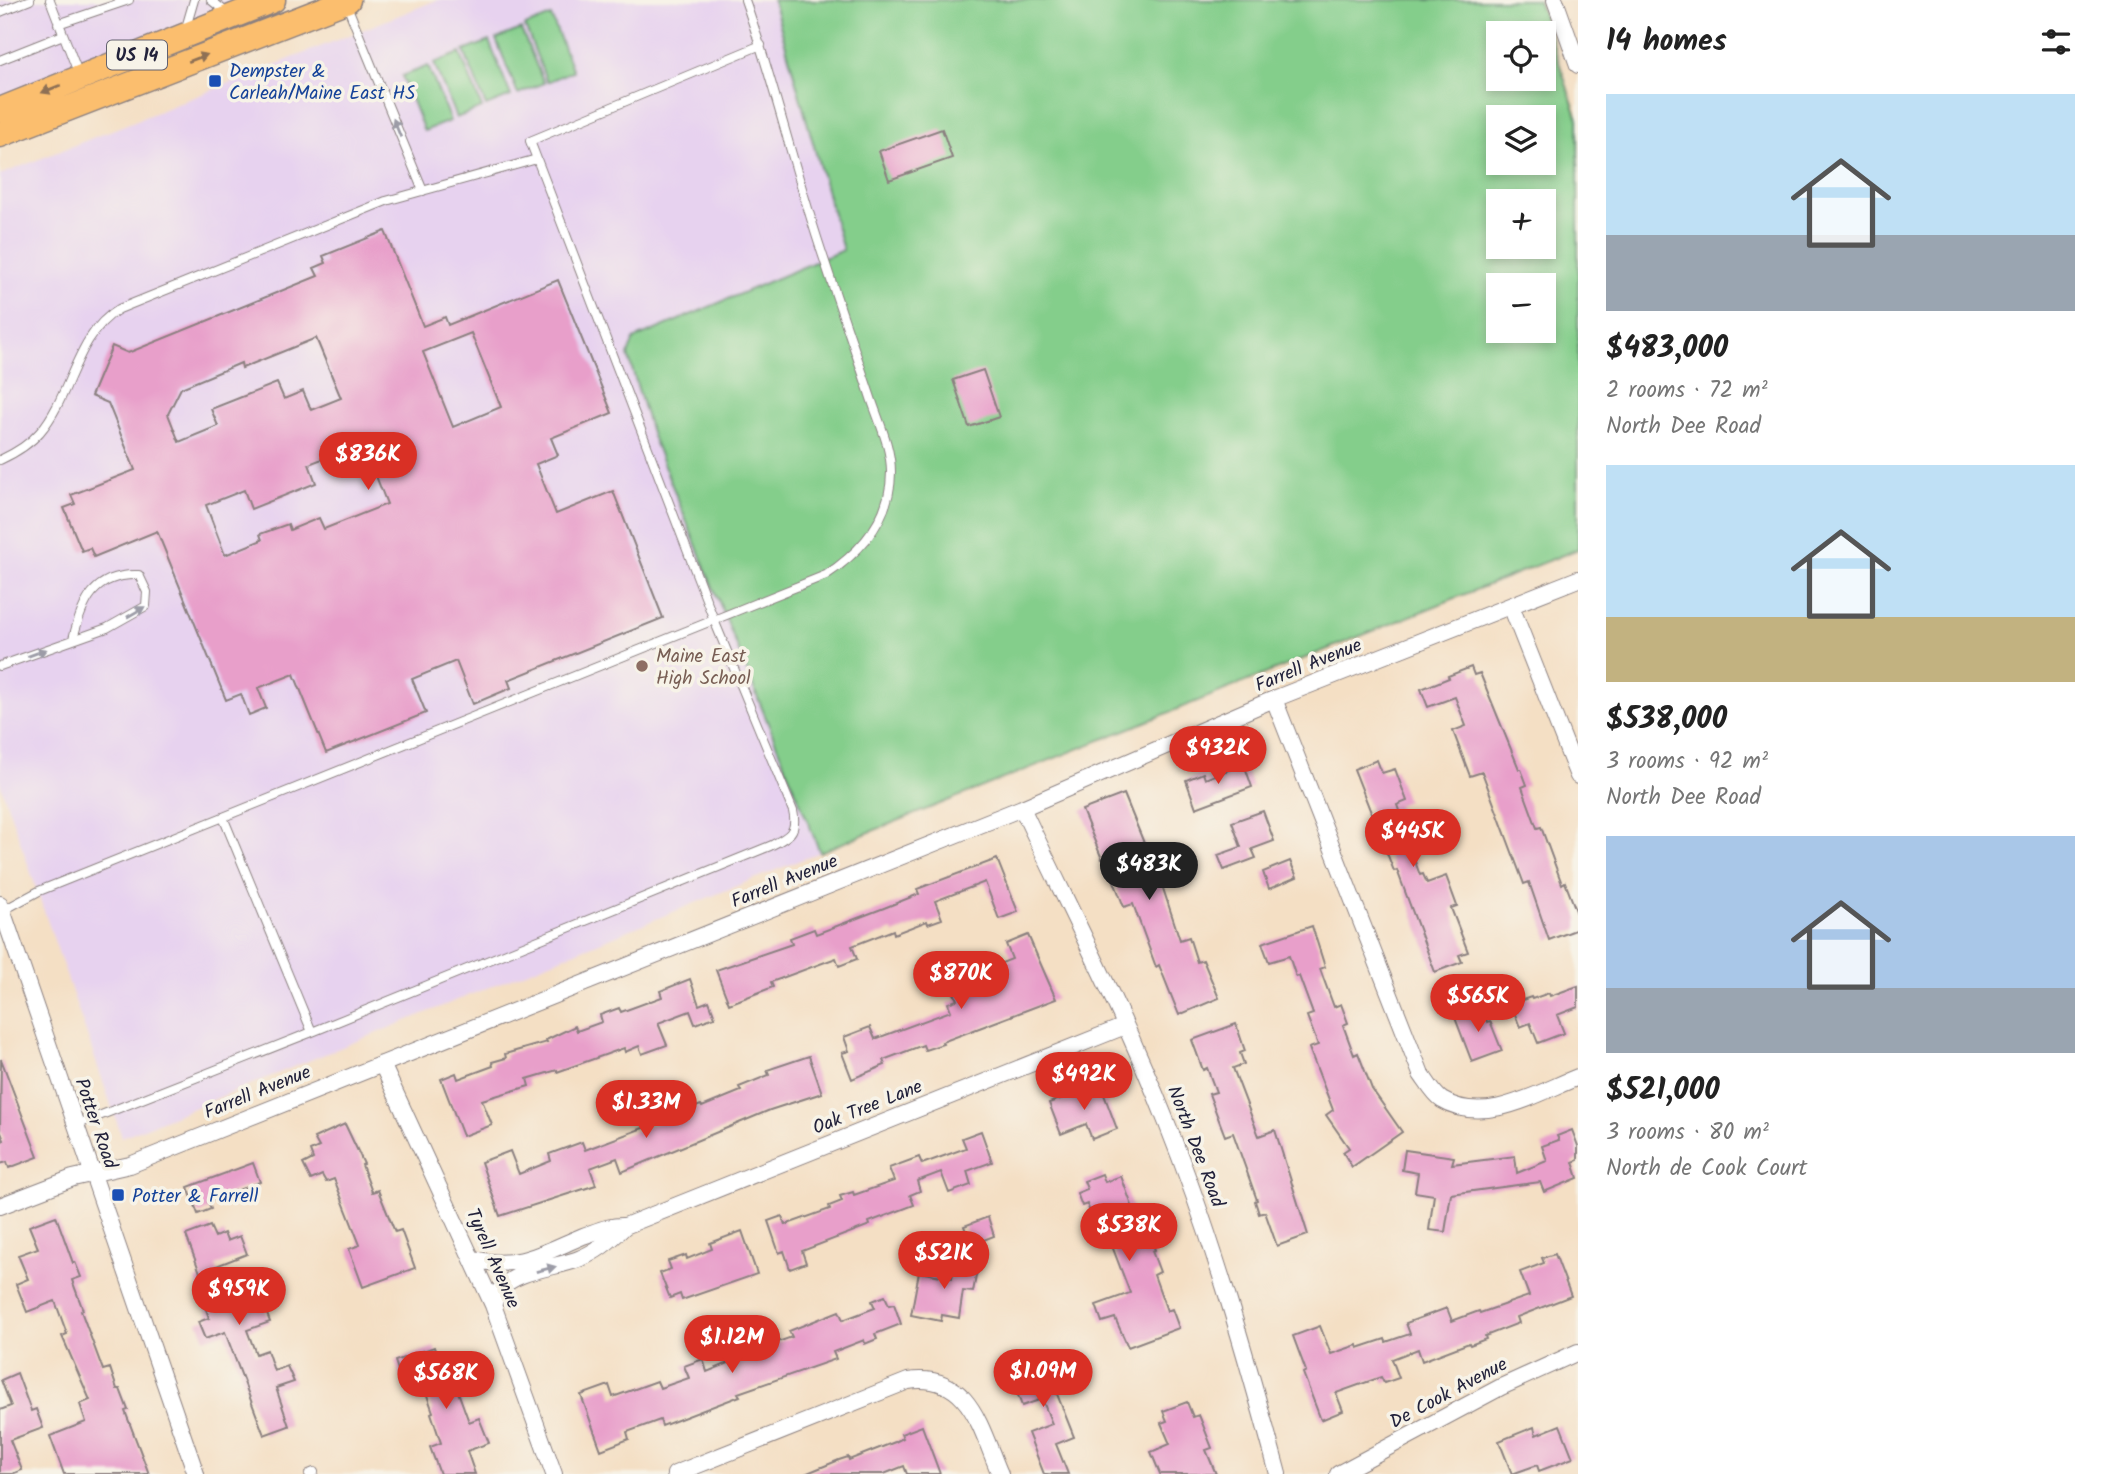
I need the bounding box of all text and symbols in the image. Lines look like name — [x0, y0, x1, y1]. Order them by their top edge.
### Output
text: 14 homes — [1606, 18, 1727, 66]
map controls — [1486, 21, 1556, 343]
button: locate — [1486, 21, 1556, 91]
icon: filters — [2037, 23, 2075, 61]
road number: US 14 — [107, 40, 167, 70]
one-way arrow — [188, 52, 209, 63]
place label: Dempster & Carleah/Maine East HS — [229, 57, 415, 109]
marker: Dempster & Carleah/Maine East HS — [207, 73, 223, 89]
one-way arrow — [40, 84, 61, 95]
button: layers — [1486, 105, 1556, 175]
one-way arrow — [392, 117, 403, 138]
icon: home — [1778, 140, 1904, 266]
button: + — [1486, 189, 1556, 259]
button: − — [1486, 273, 1556, 343]
text: $483,000 — [1606, 325, 1728, 373]
text: 2 rooms · 72 m² — [1606, 373, 1768, 409]
text: North Dee Road — [1606, 409, 1761, 445]
pin: $836K — [319, 433, 417, 492]
text: $836K — [335, 437, 401, 473]
icon: home — [1778, 511, 1904, 637]
one-way arrow — [126, 606, 145, 618]
street label: Farrell Avenue — [1251, 631, 1367, 701]
place label: Maine East High School — [656, 642, 751, 694]
one-way arrow — [26, 647, 47, 658]
marker: Maine East High School — [634, 658, 650, 674]
text: $538,000 — [1606, 696, 1727, 744]
pin: $932K — [1169, 726, 1267, 786]
text: $932K — [1185, 731, 1251, 767]
text: 3 rooms · 92 m² — [1606, 744, 1768, 780]
text: North Dee Road — [1606, 780, 1761, 816]
pin: $445K — [1364, 810, 1462, 869]
text: $445K — [1381, 814, 1445, 850]
pin: $483K — [1100, 842, 1198, 902]
street label: Farrell Avenue — [727, 847, 843, 917]
text: $483K — [1116, 847, 1182, 883]
icon: home — [1778, 882, 1904, 1008]
pin: $870K — [912, 951, 1010, 1011]
text: $870K — [929, 956, 993, 992]
pin: $565K — [1429, 974, 1527, 1034]
text: $565K — [1446, 979, 1510, 1015]
pin: $492K — [1035, 1052, 1133, 1112]
text: $492K — [1051, 1057, 1117, 1093]
street label: Farrell Avenue — [200, 1058, 316, 1128]
text: $521,000 — [1606, 1067, 1720, 1115]
street label: Oak Tree Lane — [808, 1072, 928, 1144]
street label: Potter Road — [66, 1074, 125, 1174]
pin: $1.33M — [589, 1080, 703, 1140]
street label: North Dee Road — [1158, 1082, 1232, 1212]
text: $1.33M — [612, 1085, 680, 1121]
text: 3 rooms · 80 m² — [1606, 1115, 1769, 1151]
text: North de Cook Court — [1606, 1151, 1808, 1187]
place label: Potter & Farrell — [132, 1182, 259, 1212]
marker: Potter & Farrell — [110, 1187, 126, 1203]
street label: Tyrell Avenue — [457, 1204, 528, 1314]
pin: $538K — [1080, 1204, 1178, 1263]
text: $538K — [1096, 1208, 1162, 1244]
pin: $521K — [895, 1232, 993, 1291]
text: $521K — [914, 1236, 974, 1272]
one-way arrow — [535, 1263, 557, 1274]
pin: $959K — [190, 1268, 288, 1327]
text: $959K — [208, 1272, 270, 1308]
pin: $1.12M — [675, 1316, 789, 1375]
text: $1.12M — [700, 1320, 764, 1356]
pin: $1.09M — [986, 1350, 1100, 1409]
street label: De Cook Avenue — [1385, 1350, 1514, 1437]
pin: $568K — [397, 1352, 495, 1411]
text: $1.09M — [1010, 1354, 1076, 1390]
text: $568K — [413, 1356, 479, 1392]

